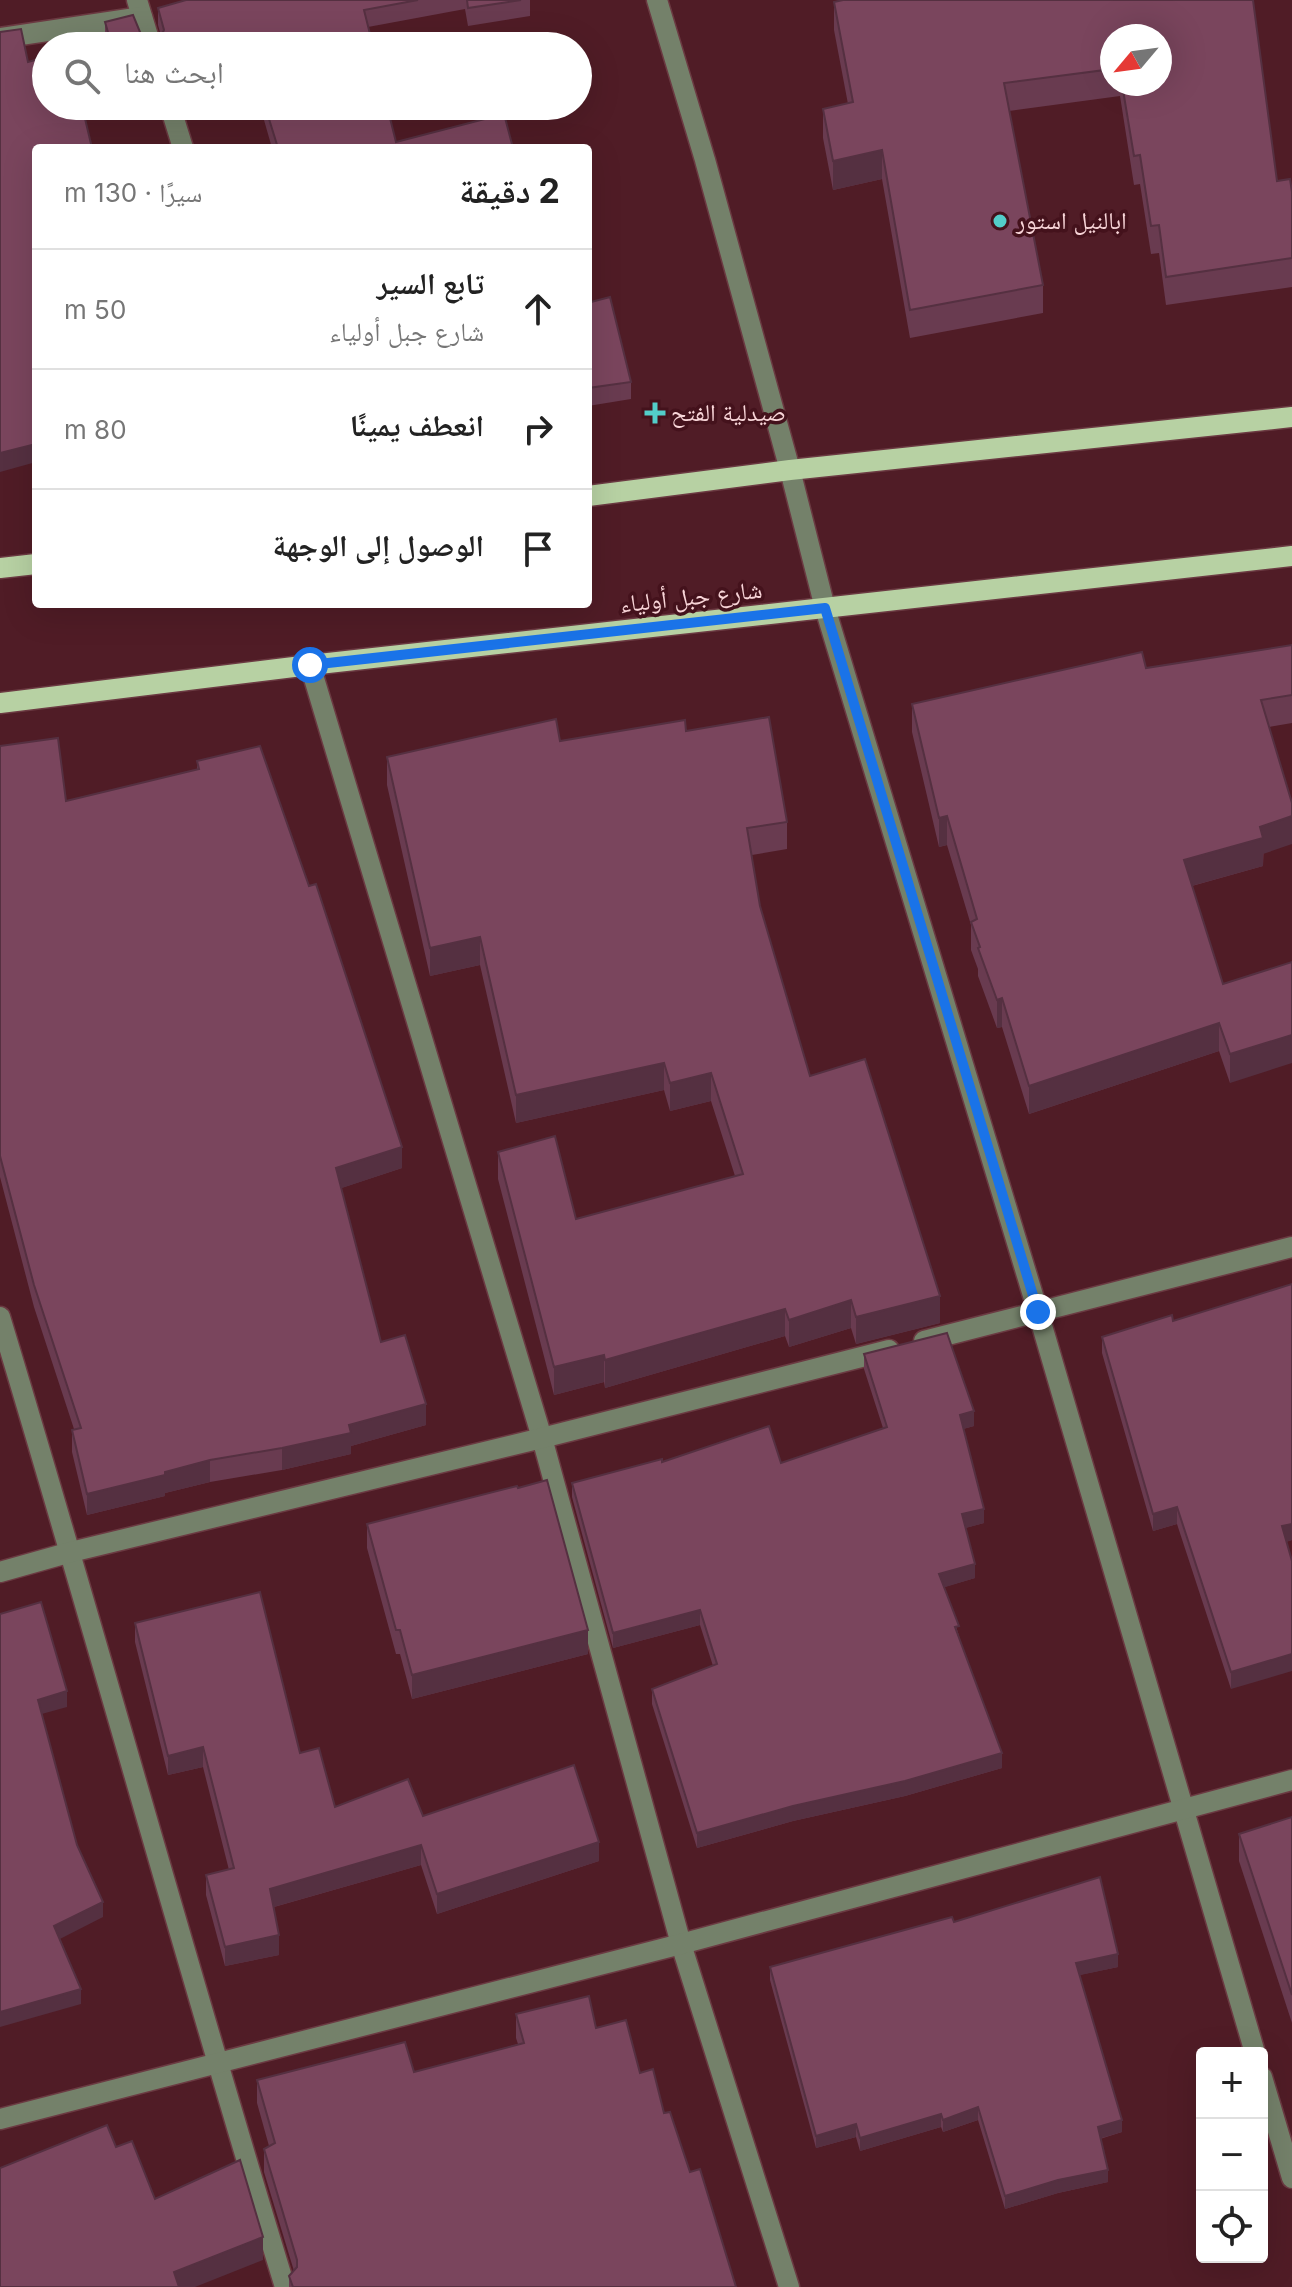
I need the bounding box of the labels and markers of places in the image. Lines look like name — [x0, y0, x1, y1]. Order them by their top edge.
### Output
place label: ابالنيل استور — [1015, 206, 1127, 235]
marker: ابالنيل استور — [991, 212, 1009, 230]
place label: صيدلية الفتح — [671, 398, 786, 428]
marker: صيدلية الفتح — [646, 404, 664, 422]

